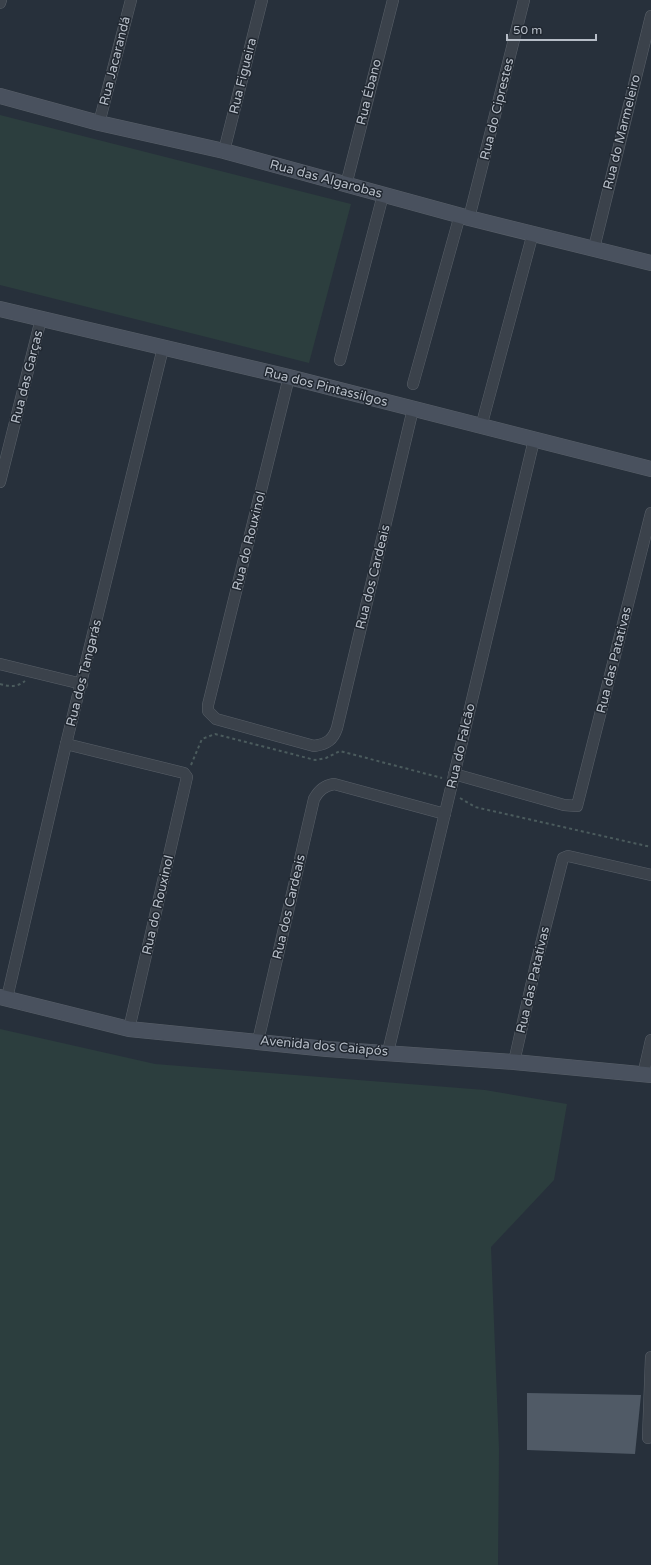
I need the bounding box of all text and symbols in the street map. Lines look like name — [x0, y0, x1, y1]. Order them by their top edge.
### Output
street label: Rua Jacarandá — [96, 15, 134, 107]
scale bar — [507, 16, 596, 42]
text: 50 m — [513, 23, 542, 37]
street label: Rua Figueira — [226, 36, 260, 116]
street label: Rua do Ciprestes — [477, 56, 517, 162]
street label: Rua Ébano — [353, 57, 385, 127]
street label: Rua do Marmeleiro — [600, 73, 644, 191]
street label: Rua das Algarobas — [268, 156, 384, 202]
street label: Rua das Garças — [8, 329, 46, 425]
street label: Rua dos Pintassilgos — [263, 364, 389, 410]
street label: Rua do Rouxinol — [229, 490, 269, 592]
street label: Rua dos Cardeais — [352, 523, 394, 631]
street label: Rua das Patativas — [593, 605, 635, 715]
street label: Rua dos Tangarás — [63, 618, 105, 728]
street label: Rua do Falcão — [443, 702, 479, 790]
street label: Rua dos Cardeais — [269, 853, 309, 961]
street label: Rua do Rouxinol — [139, 854, 177, 956]
street label: Rua das Patativas — [513, 925, 553, 1035]
street label: Avenida dos Caiapós — [259, 1032, 389, 1060]

